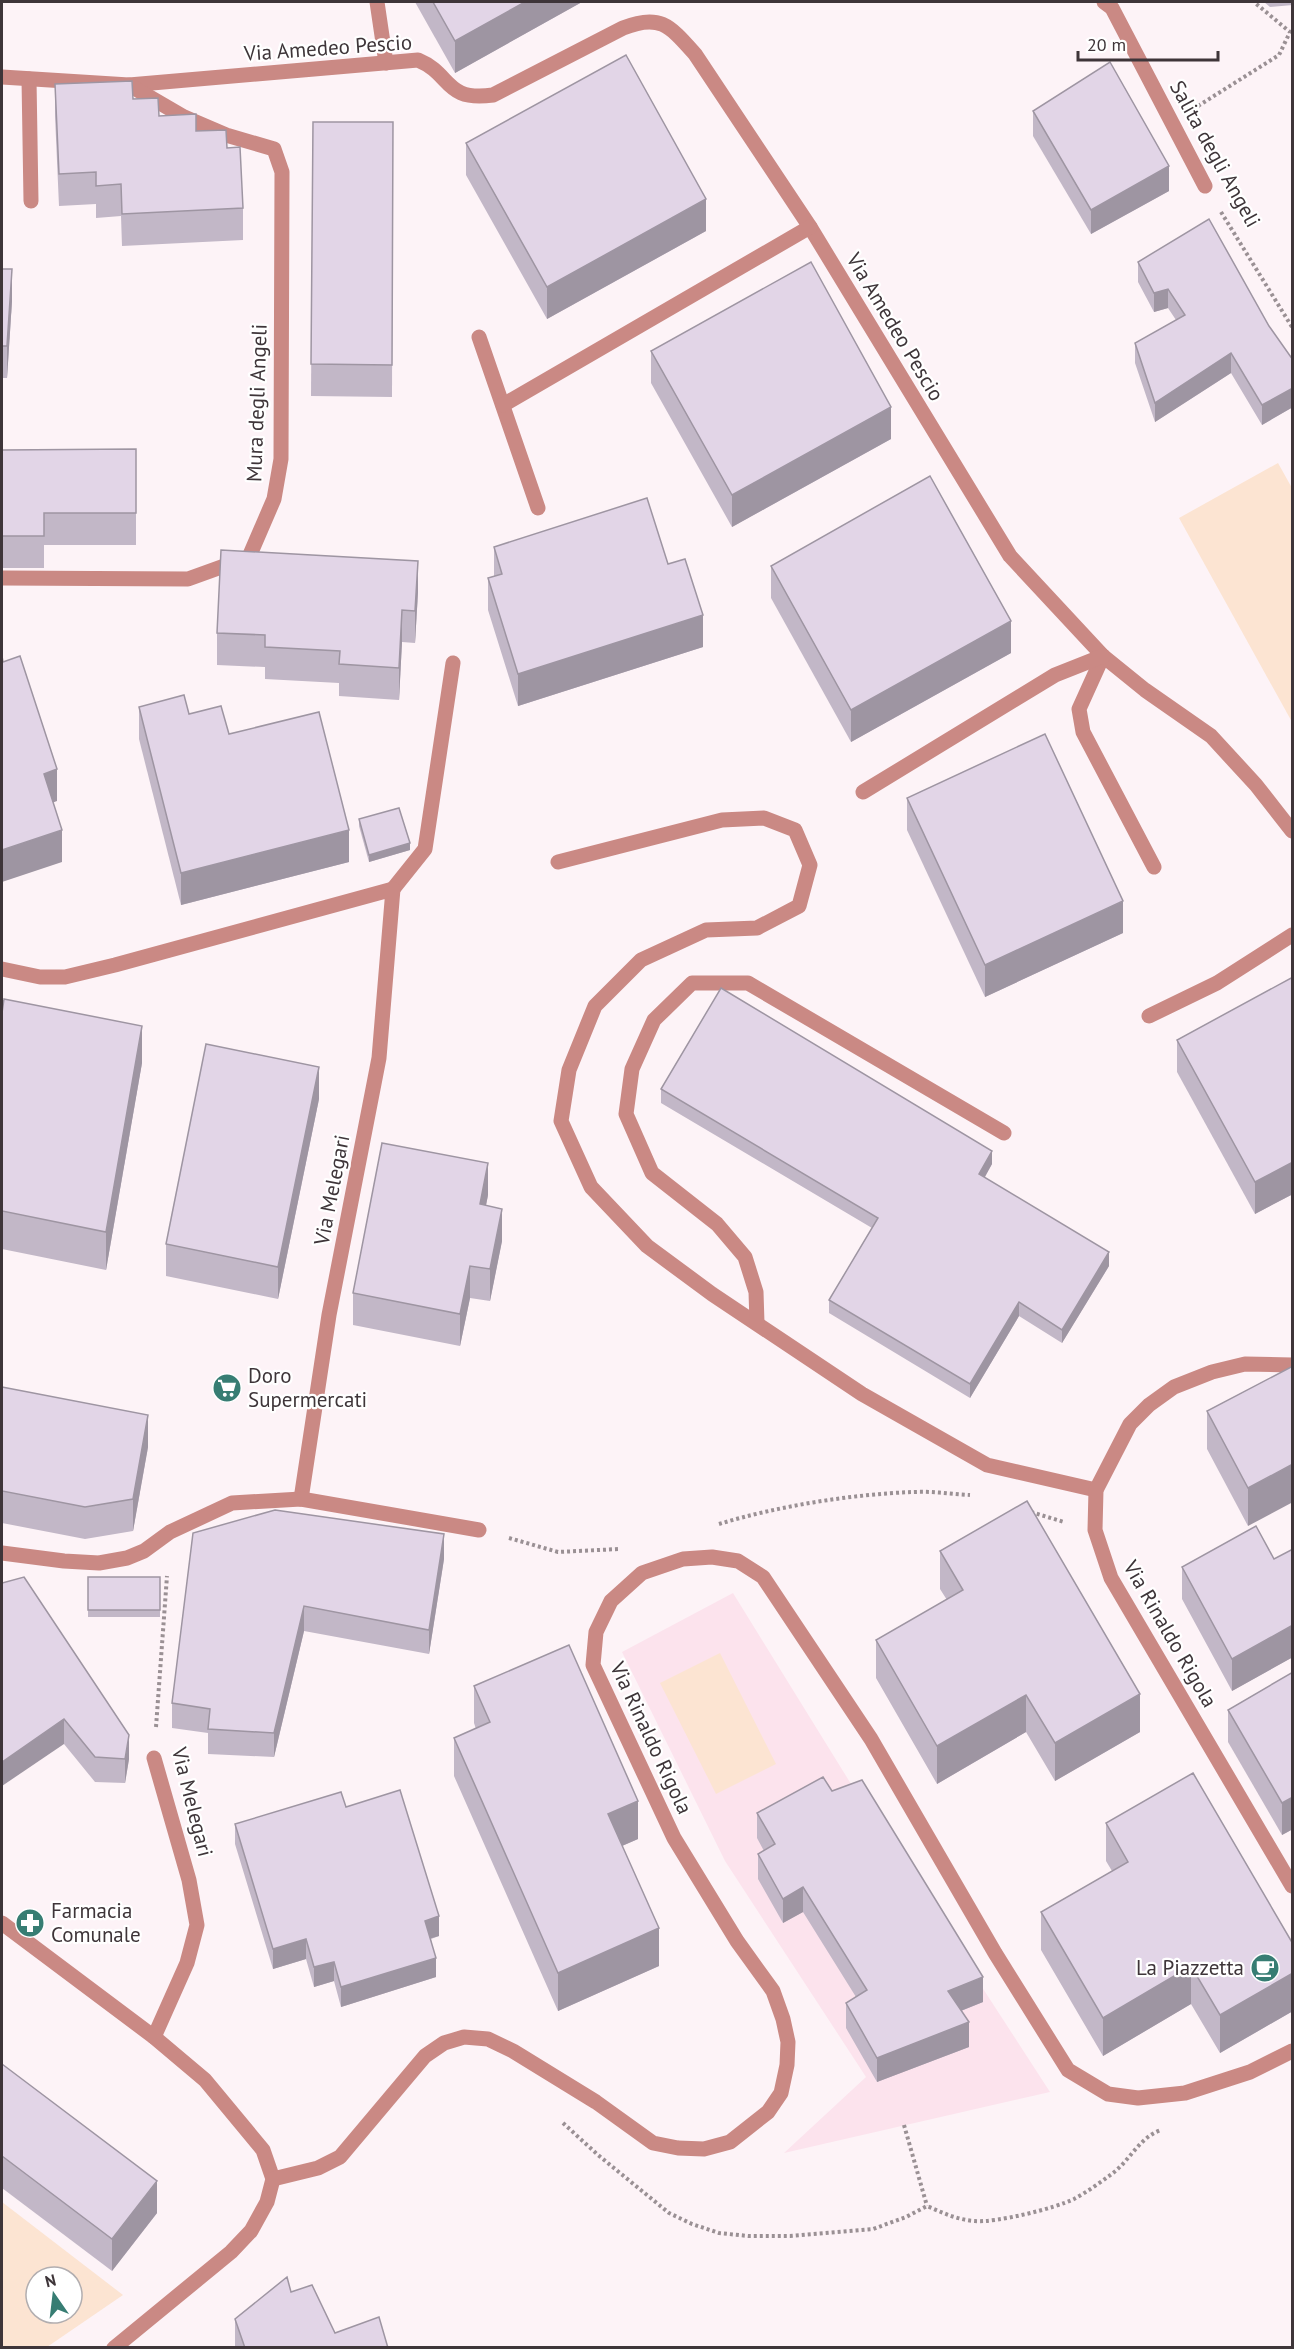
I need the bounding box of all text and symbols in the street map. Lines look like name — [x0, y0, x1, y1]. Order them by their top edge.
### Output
scale bar — [1078, 24, 1218, 62]
street label: Via Amedeo Pescio — [242, 28, 413, 67]
text: 20 m — [1087, 33, 1126, 56]
street label: Salita degli Angeli — [1164, 76, 1267, 232]
street label: Via Amedeo Pescio — [840, 247, 950, 406]
street label: Mura degli Angeli — [240, 323, 273, 483]
street label: Via Melegari — [307, 1132, 355, 1248]
place label: Doro Supermercati — [248, 1362, 367, 1413]
supermarket icon: Doro Supermercati — [211, 1372, 243, 1404]
street label: Via Rinaldo Rigola — [1117, 1555, 1223, 1712]
street label: Via Rinaldo Rigola — [604, 1656, 699, 1818]
street label: Via Melegari — [166, 1743, 219, 1859]
place label: Farmacia Comunale — [51, 1897, 141, 1948]
pharmacy icon: Farmacia Comunale — [14, 1907, 46, 1939]
cafe icon: La Piazzetta — [1249, 1952, 1281, 1984]
place label: La Piazzetta — [1136, 1954, 1244, 1981]
north arrow — [24, 2265, 84, 2325]
text: N — [43, 2269, 58, 2291]

